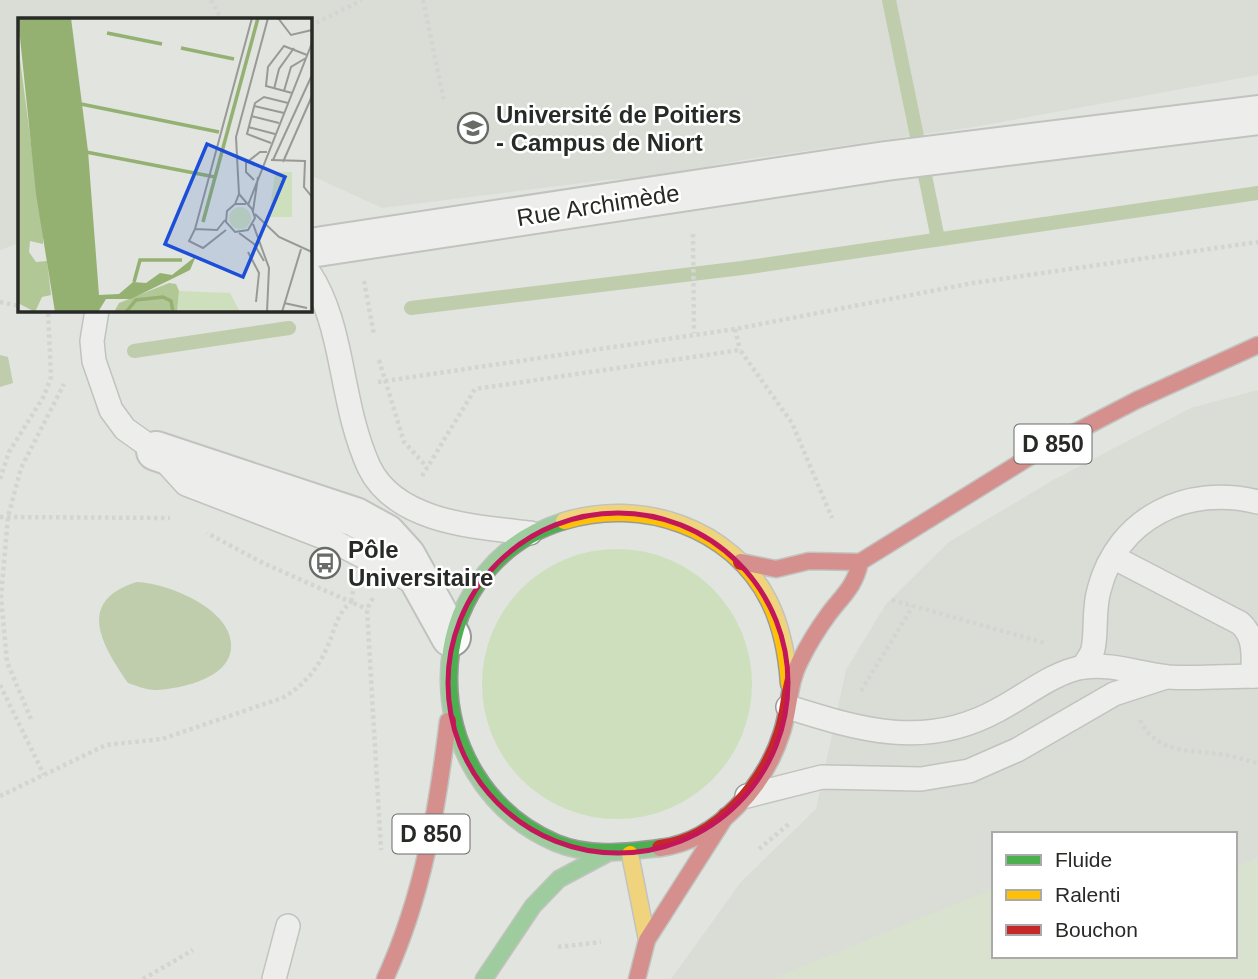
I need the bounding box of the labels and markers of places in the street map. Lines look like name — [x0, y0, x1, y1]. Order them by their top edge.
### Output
place label: Université de Poitiers - Campus de Niort — [496, 101, 741, 156]
school or university icon: Université de Poitiers - Campus de Niort — [456, 111, 490, 145]
place label: Pôle Universitaire — [348, 536, 493, 591]
bus stop icon: Pôle Universitaire — [308, 546, 342, 580]

